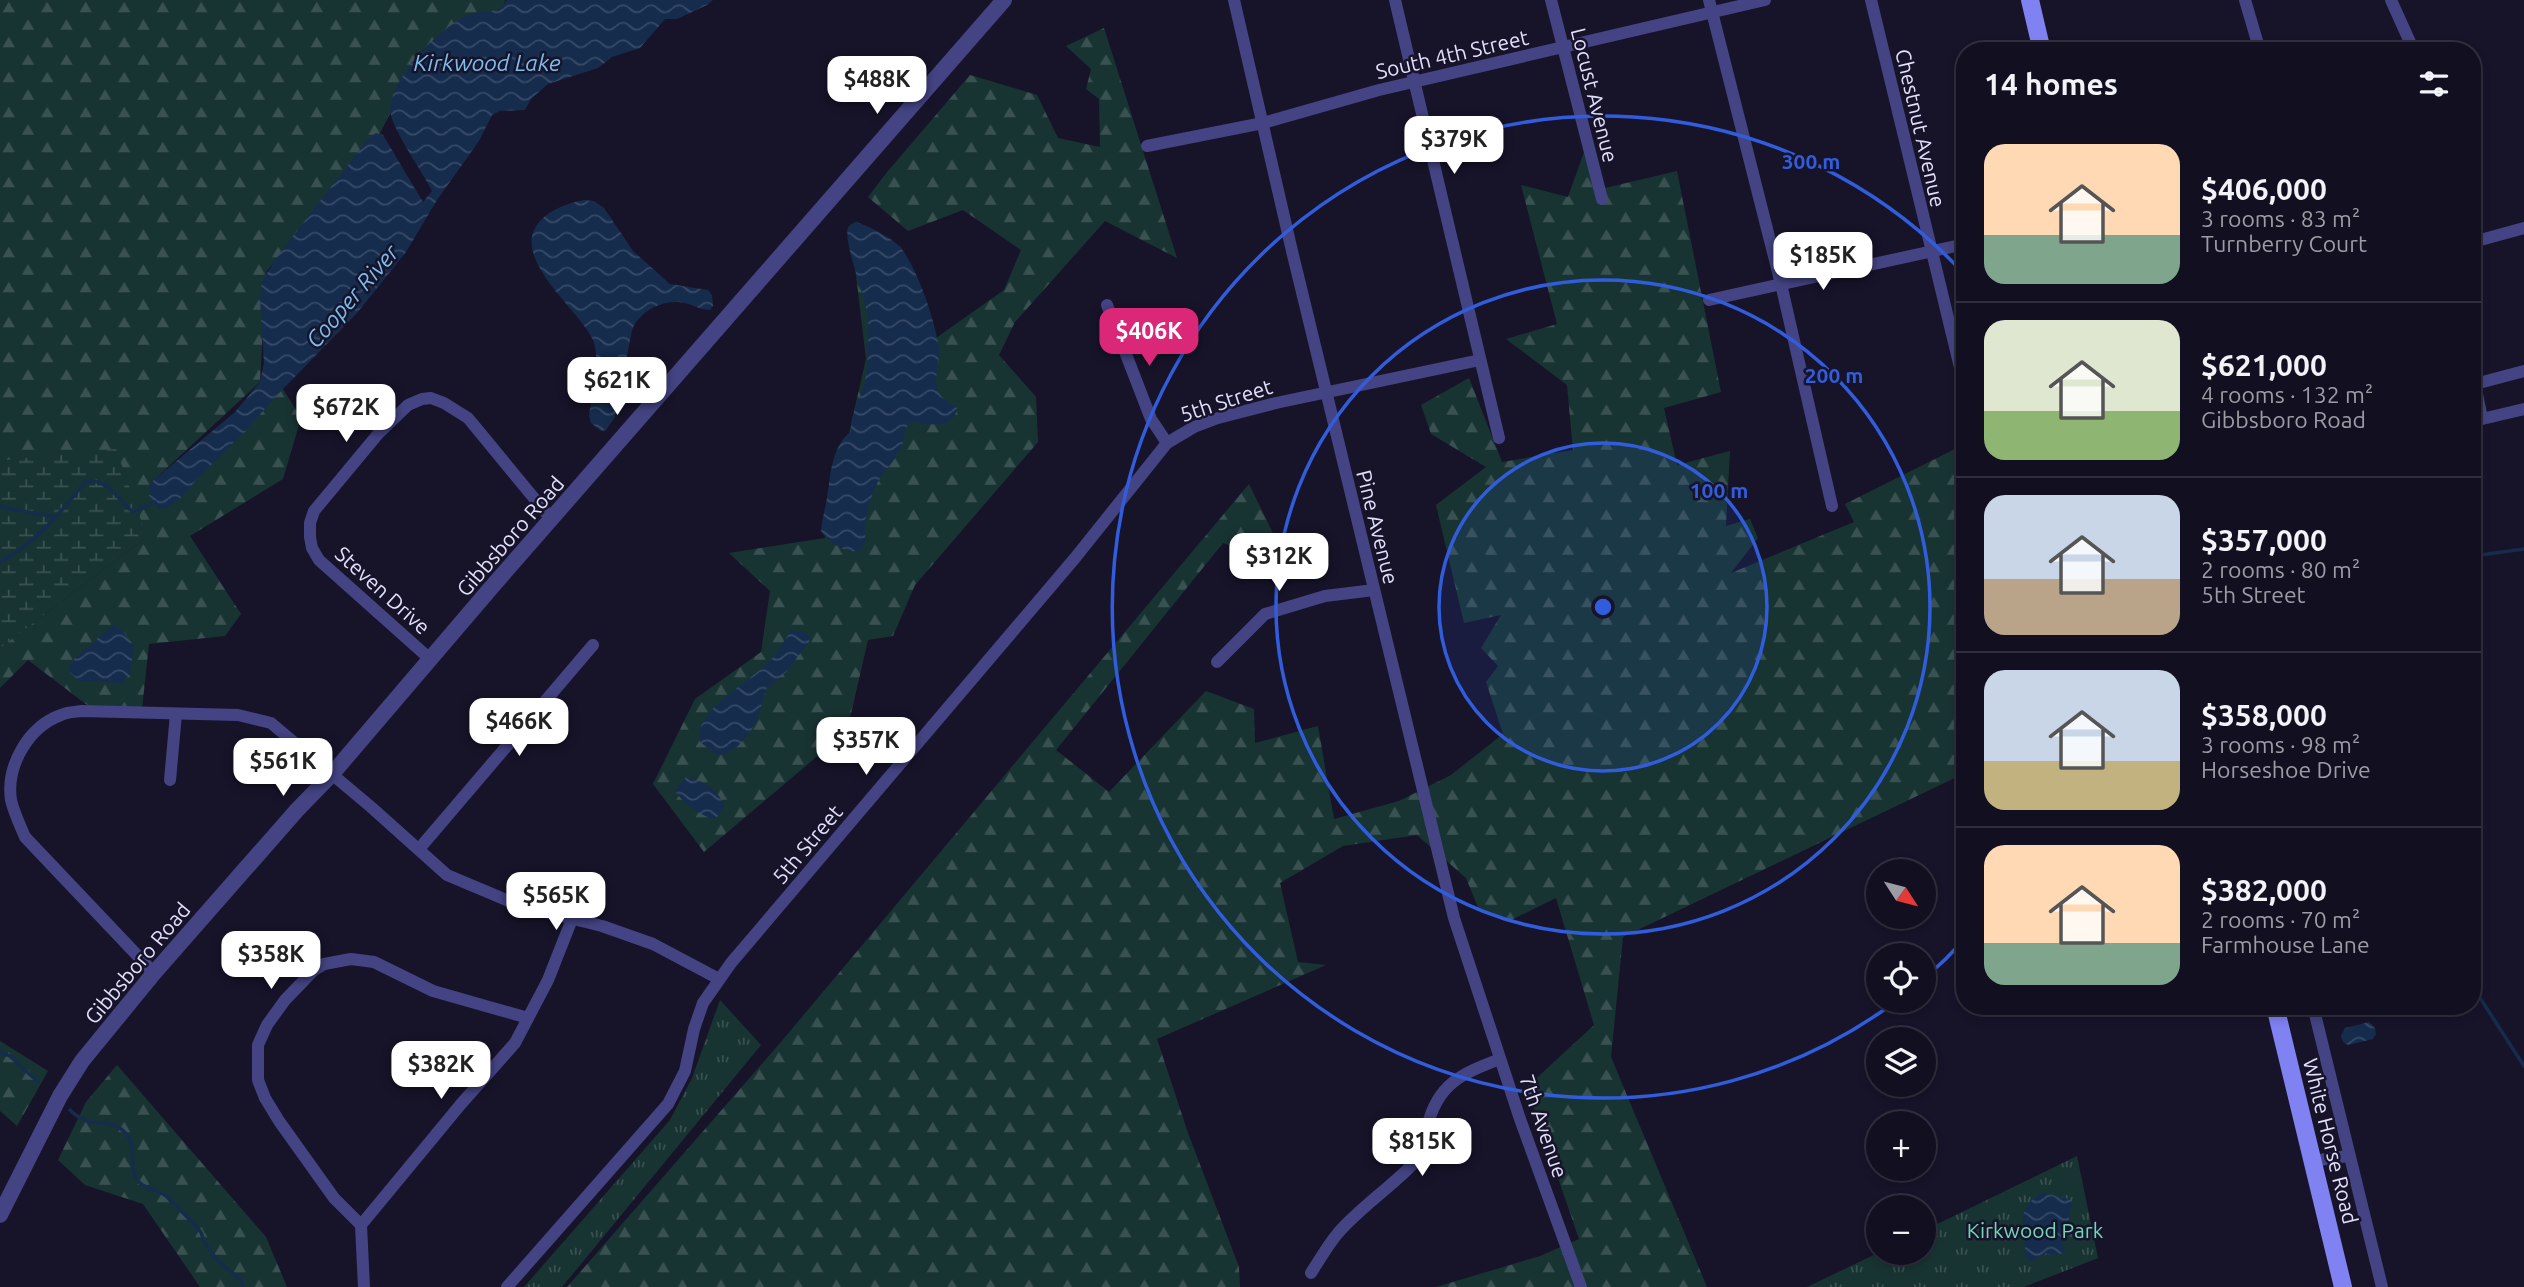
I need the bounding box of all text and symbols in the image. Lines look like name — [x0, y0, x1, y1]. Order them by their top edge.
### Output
street label: South 4th Street — [1373, 25, 1531, 83]
street label: Locust Avenue — [1567, 25, 1623, 165]
street label: Chestnut Avenue — [1891, 47, 1951, 209]
water label: Kirkwood Lake — [413, 50, 561, 75]
pin: $488K — [828, 57, 926, 116]
icon: filters — [2415, 65, 2453, 103]
text: $488K — [843, 66, 911, 91]
text: 14 homes — [1984, 67, 2118, 101]
pin: $379K — [1405, 116, 1503, 176]
text: $379K — [1420, 126, 1488, 151]
text: 300 m — [1782, 149, 1840, 173]
icon: home — [2040, 172, 2124, 256]
text: $406,000 — [2201, 172, 2327, 206]
text: 3 rooms · 83 m² — [2201, 206, 2360, 231]
text: Turnberry Court — [2201, 231, 2367, 256]
pin: $185K — [1774, 232, 1872, 292]
water label: Cooper River — [301, 239, 404, 352]
text: $185K — [1789, 242, 1857, 267]
pin: $406K — [1100, 308, 1198, 368]
text: $406K — [1115, 318, 1183, 343]
icon: home — [2040, 348, 2124, 432]
text: $621,000 — [2201, 348, 2327, 382]
pin: $621K — [568, 358, 666, 417]
text: 200 m — [1805, 363, 1863, 387]
text: $621K — [583, 367, 651, 392]
street label: 5th Street — [1177, 374, 1275, 426]
text: 4 rooms · 132 m² — [2201, 382, 2373, 407]
pin: $672K — [297, 384, 395, 444]
text: $672K — [312, 394, 380, 419]
text: Gibbsboro Road — [2201, 407, 2366, 432]
street label: Pine Avenue — [1352, 467, 1404, 587]
street label: Gibbsboro Road — [452, 471, 568, 601]
text: 100 m — [1690, 478, 1748, 502]
icon: home — [2040, 523, 2124, 607]
text: $357,000 — [2201, 523, 2327, 557]
pin: $312K — [1230, 534, 1328, 593]
street label: Steven Drive — [331, 541, 435, 639]
text: $312K — [1245, 543, 1313, 568]
text: 2 rooms · 80 m² — [2201, 557, 2360, 582]
text: 5th Street — [2201, 582, 2306, 607]
centre of rings — [1591, 595, 1615, 619]
pin: $466K — [470, 698, 568, 758]
icon: home — [2040, 698, 2124, 782]
text: $358,000 — [2201, 698, 2327, 732]
text: $466K — [485, 708, 553, 733]
pin: $357K — [817, 718, 915, 777]
text: $357K — [832, 727, 900, 752]
text: 3 rooms · 98 m² — [2201, 732, 2360, 757]
pin: $561K — [234, 738, 332, 798]
text: $561K — [249, 748, 317, 773]
text: Horseshoe Drive — [2201, 757, 2371, 782]
street label: 5th Street — [767, 800, 847, 888]
north arrow — [1866, 859, 1936, 929]
map controls — [1866, 859, 1936, 1265]
pin: $565K — [507, 872, 605, 932]
icon: home — [2040, 873, 2124, 957]
text: $382,000 — [2201, 873, 2327, 907]
text: $565K — [522, 882, 590, 907]
street label: Gibbsboro Road — [79, 898, 195, 1028]
text: 2 rooms · 70 m² — [2201, 907, 2360, 932]
pin: $358K — [222, 932, 320, 991]
text: Farmhouse Lane — [2201, 932, 2370, 957]
text: $358K — [237, 941, 305, 966]
button: locate — [1866, 943, 1936, 1013]
button: layers — [1866, 1027, 1936, 1097]
pin: $382K — [392, 1042, 490, 1101]
text: $382K — [407, 1051, 475, 1076]
street label: White Horse Road — [2299, 1056, 2363, 1226]
street label: 7th Avenue — [1515, 1071, 1573, 1181]
button: + — [1866, 1111, 1936, 1181]
pin: $815K — [1373, 1118, 1471, 1178]
text: $815K — [1388, 1128, 1456, 1153]
button: − — [1866, 1195, 1936, 1265]
park label: Kirkwood Park — [1967, 1218, 2104, 1242]

